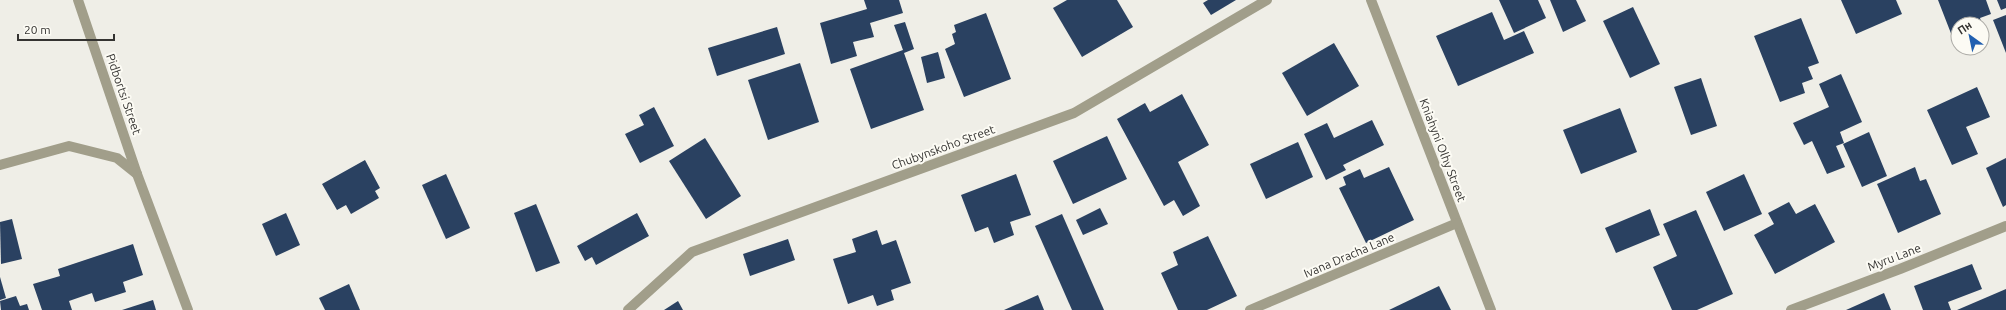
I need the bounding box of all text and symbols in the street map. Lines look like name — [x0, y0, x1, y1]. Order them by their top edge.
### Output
scale bar — [18, 16, 114, 42]
north arrow — [1950, 16, 1990, 56]
text: Пн — [1955, 19, 1974, 37]
text: 20 m — [24, 23, 51, 36]
street label: Pidbortsi Street — [104, 52, 144, 136]
street label: Kniahyni Olhy Street — [1417, 97, 1469, 204]
street label: Chubynskoho Street — [890, 122, 997, 172]
street label: Ivana Dracha Lane — [1302, 230, 1396, 280]
street label: Myru Lane — [1865, 241, 1923, 273]

